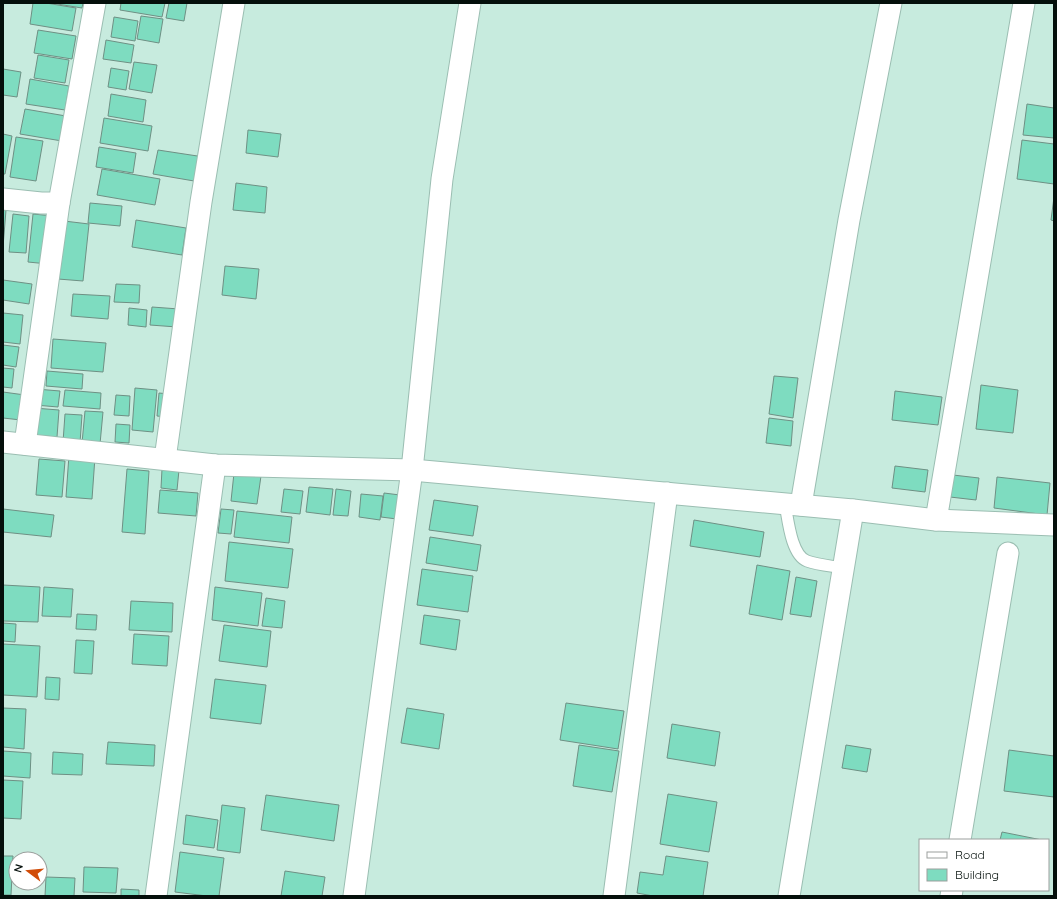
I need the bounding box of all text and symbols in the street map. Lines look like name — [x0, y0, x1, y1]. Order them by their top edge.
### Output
legend — [919, 839, 1049, 891]
text: Road — [955, 847, 985, 862]
north arrow — [8, 851, 48, 891]
text: N — [11, 862, 26, 874]
text: Building — [955, 867, 999, 882]

